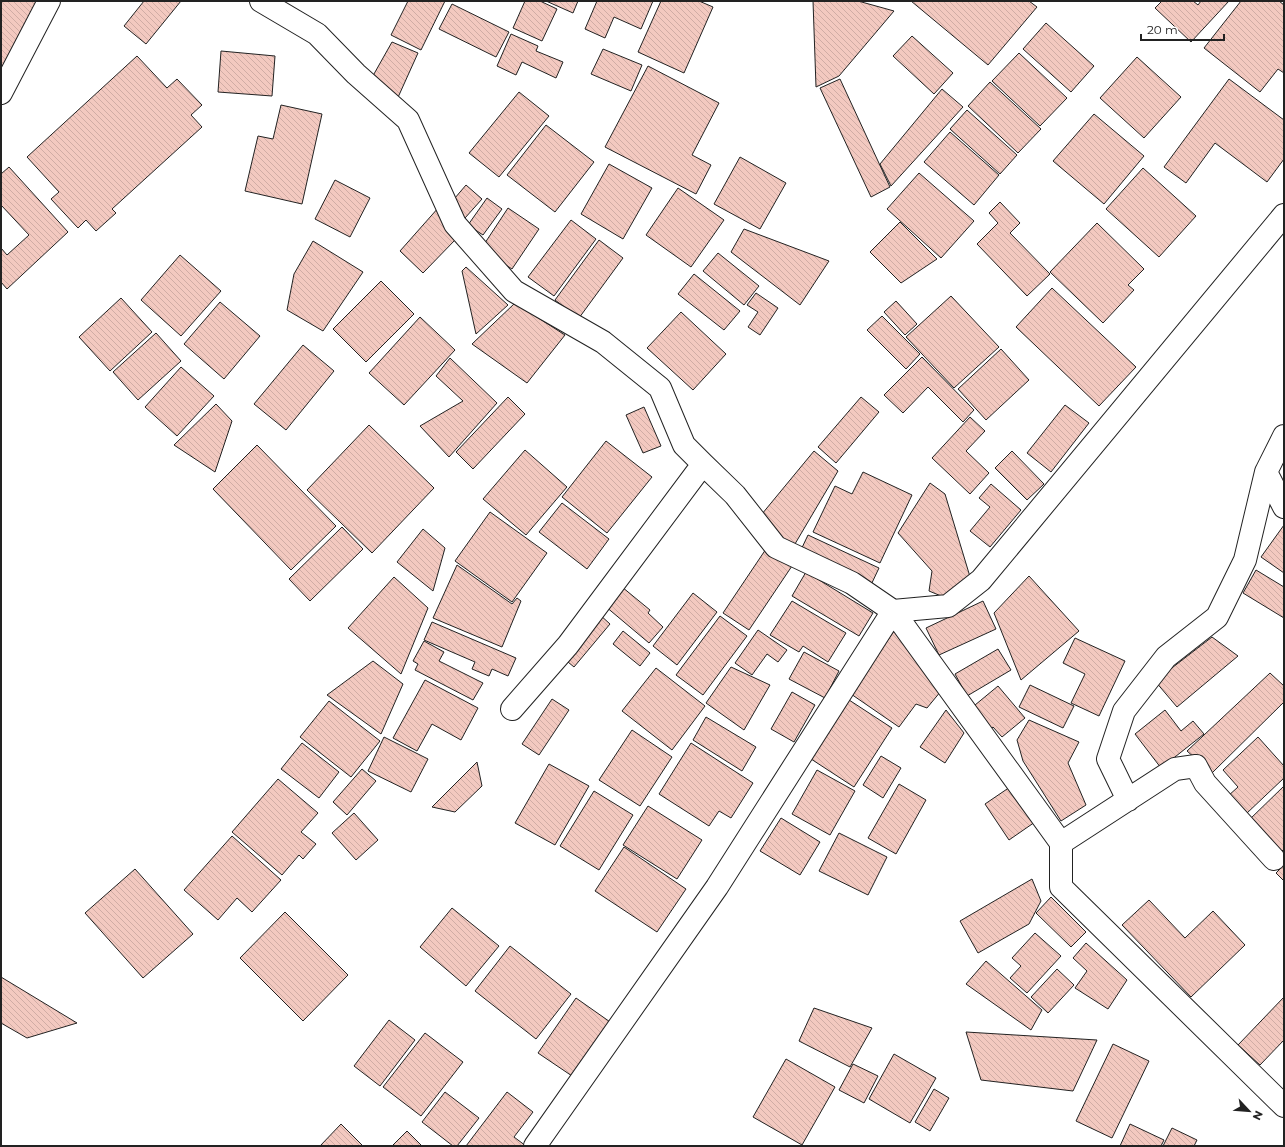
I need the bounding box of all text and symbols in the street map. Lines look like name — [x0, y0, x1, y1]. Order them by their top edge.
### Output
scale bar — [1141, 16, 1224, 42]
text: 20 m — [1147, 22, 1178, 37]
north arrow — [1229, 1091, 1269, 1131]
text: N — [1250, 1108, 1266, 1122]

